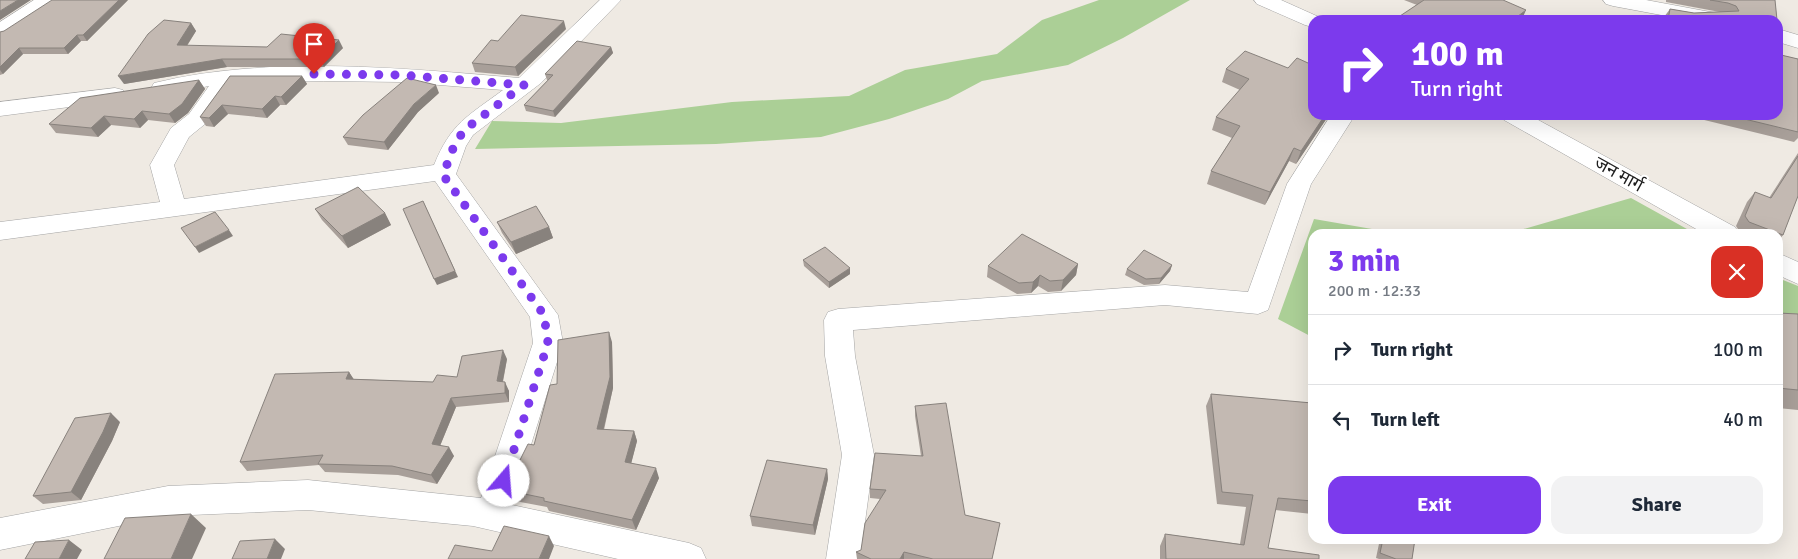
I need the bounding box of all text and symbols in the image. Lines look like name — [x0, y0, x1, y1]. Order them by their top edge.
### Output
pin — [293, 23, 335, 74]
icon: arrive — [300, 30, 328, 58]
text: 100 m — [1411, 32, 1504, 75]
icon: right — [1328, 35, 1393, 100]
text: Turn right — [1411, 75, 1503, 102]
street label: जन मार्ग — [1591, 152, 1648, 197]
text: 3 min — [1328, 243, 1400, 280]
button: close — [1711, 246, 1763, 298]
text: 200 m · 12:33 — [1328, 281, 1421, 301]
icon: right — [1328, 336, 1356, 364]
text: Turn right — [1371, 338, 1453, 362]
text: 100 m — [1713, 338, 1763, 362]
icon: left — [1328, 406, 1356, 434]
text: Turn left — [1371, 408, 1440, 432]
text: 40 m — [1723, 408, 1763, 432]
position arrow — [477, 454, 529, 506]
button: Exit — [1328, 476, 1541, 534]
button: Share — [1551, 476, 1763, 534]

